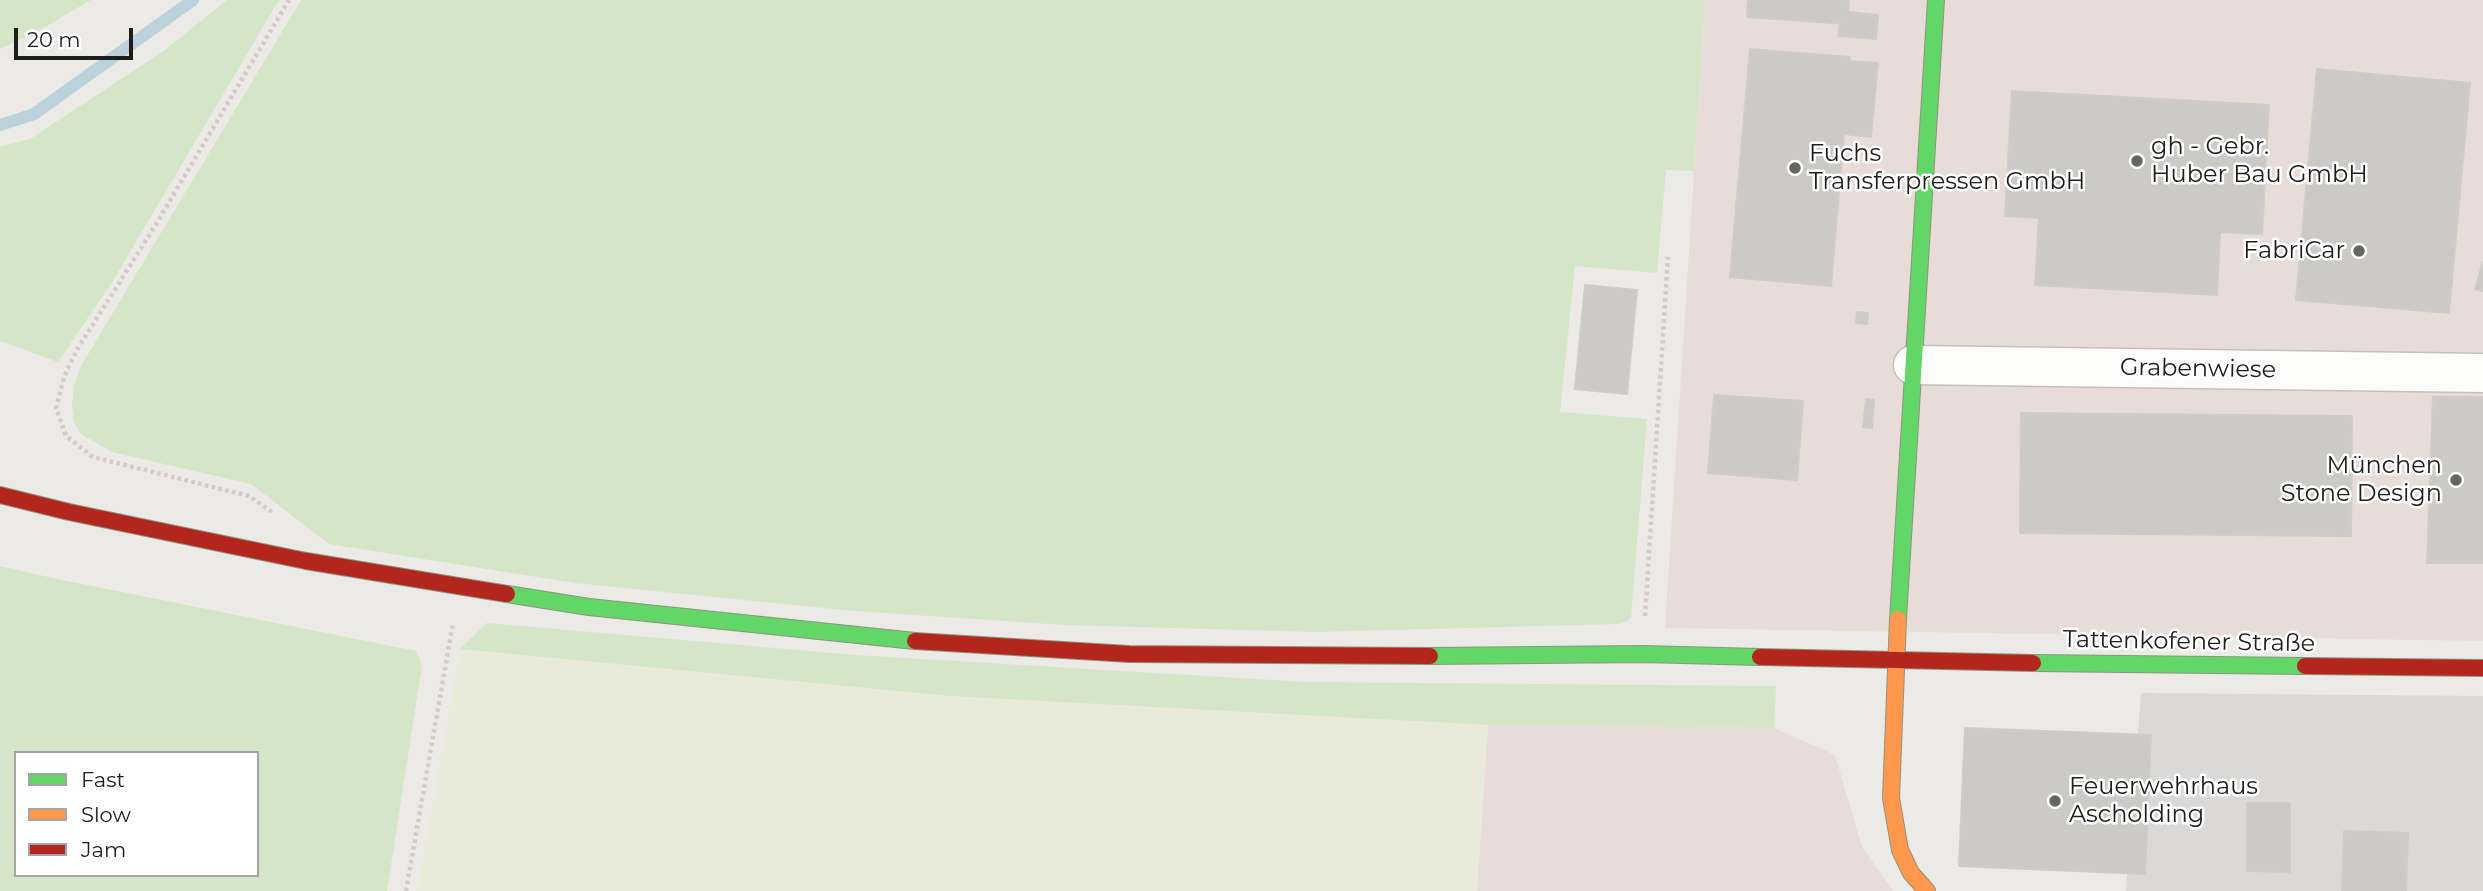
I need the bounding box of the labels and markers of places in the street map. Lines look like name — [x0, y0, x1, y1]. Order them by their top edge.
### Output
place label: gh - Gebr. Huber Bau GmbH — [2151, 133, 2368, 189]
place label: Fuchs Transferpressen GmbH — [1809, 140, 2085, 196]
marker: gh - Gebr. Huber Bau GmbH — [2129, 153, 2145, 169]
marker: Fuchs Transferpressen GmbH — [1787, 160, 1803, 176]
place label: FabriCar — [2243, 237, 2345, 265]
marker: FabriCar — [2351, 243, 2367, 259]
place label: München Stone Design — [2281, 452, 2442, 508]
marker: München Stone Design — [2448, 472, 2464, 488]
place label: Feuerwehrhaus Ascholding — [2069, 773, 2258, 829]
marker: Feuerwehrhaus Ascholding — [2047, 793, 2063, 809]

